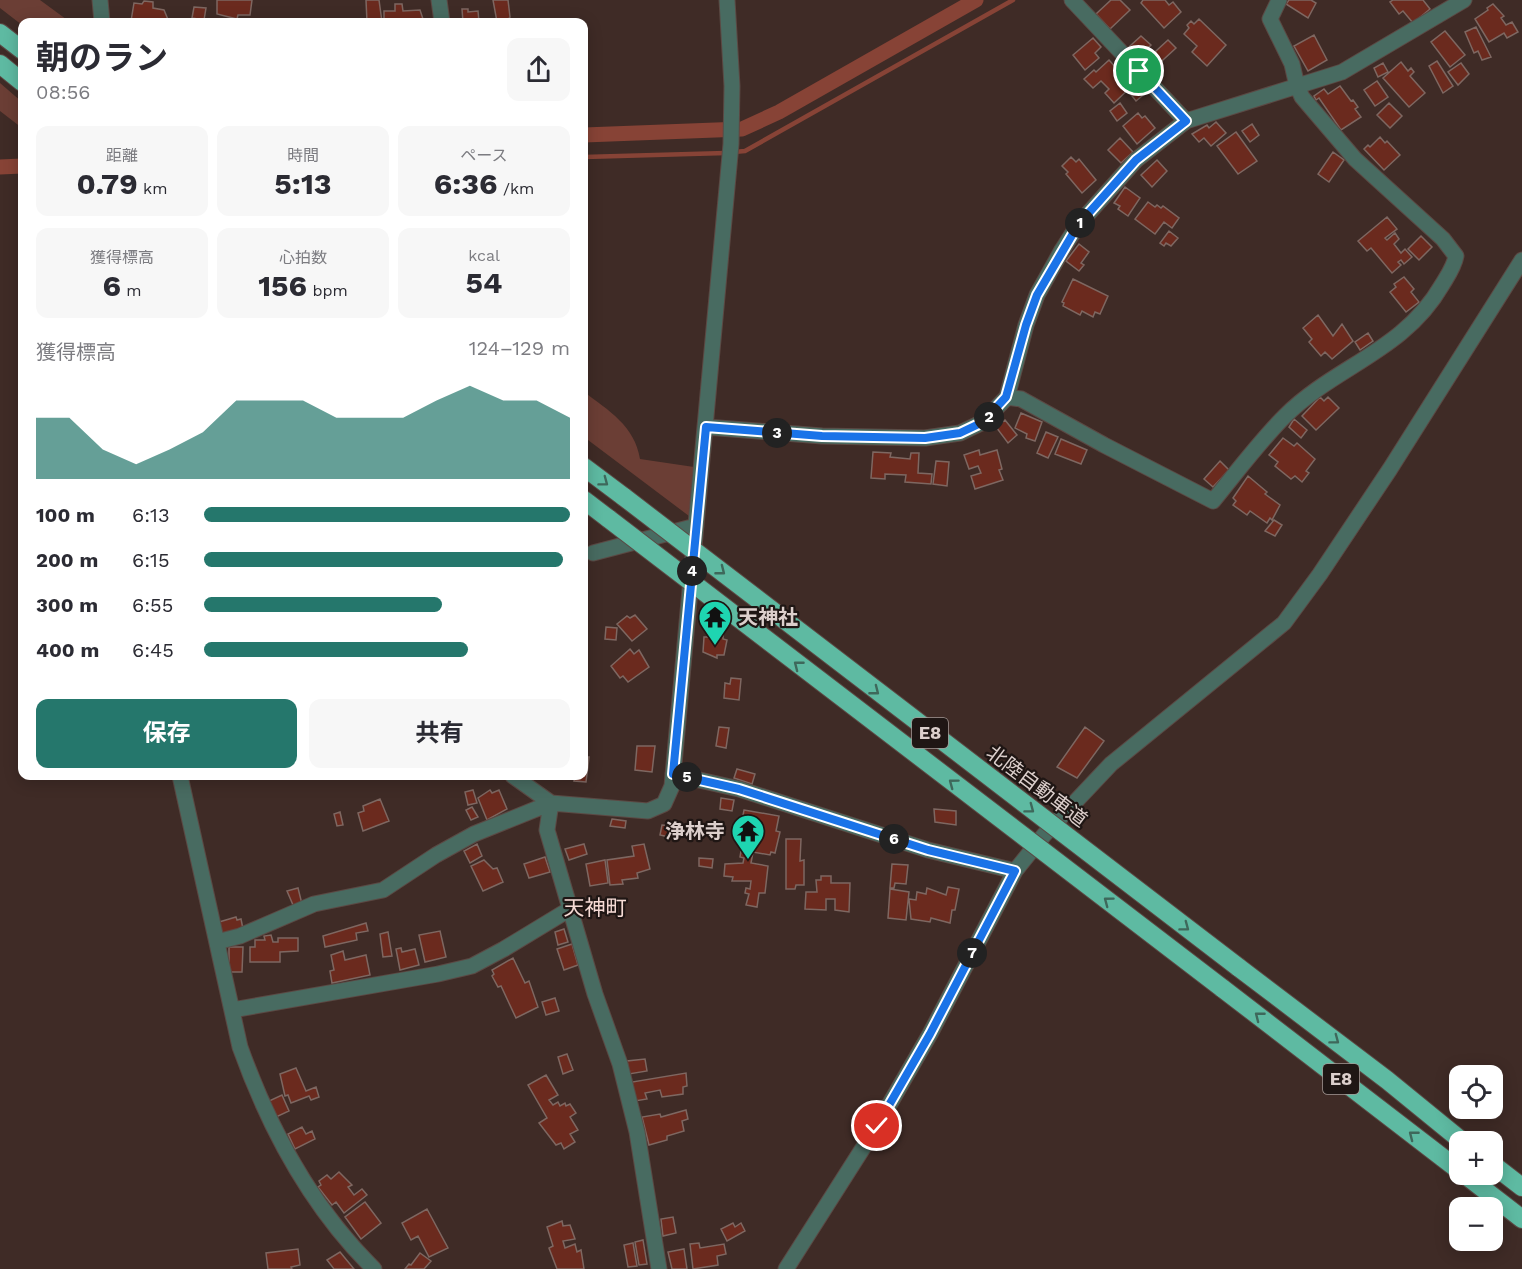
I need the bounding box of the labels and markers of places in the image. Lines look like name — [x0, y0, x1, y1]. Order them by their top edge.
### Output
pin — [1113, 45, 1164, 96]
pin: 1 — [1065, 208, 1095, 238]
pin: 2 — [974, 402, 1004, 432]
pin: 3 — [762, 418, 792, 448]
pin: 4 — [677, 556, 707, 586]
temple icon: 天神社 — [697, 599, 733, 646]
place label: 天神社 — [738, 605, 798, 629]
pin: 5 — [672, 762, 702, 792]
temple icon: 浄林寺 — [730, 813, 766, 860]
place label: 浄林寺 — [665, 819, 725, 843]
pin: 6 — [879, 824, 909, 854]
pin: 7 — [957, 938, 987, 968]
pin — [851, 1100, 902, 1151]

